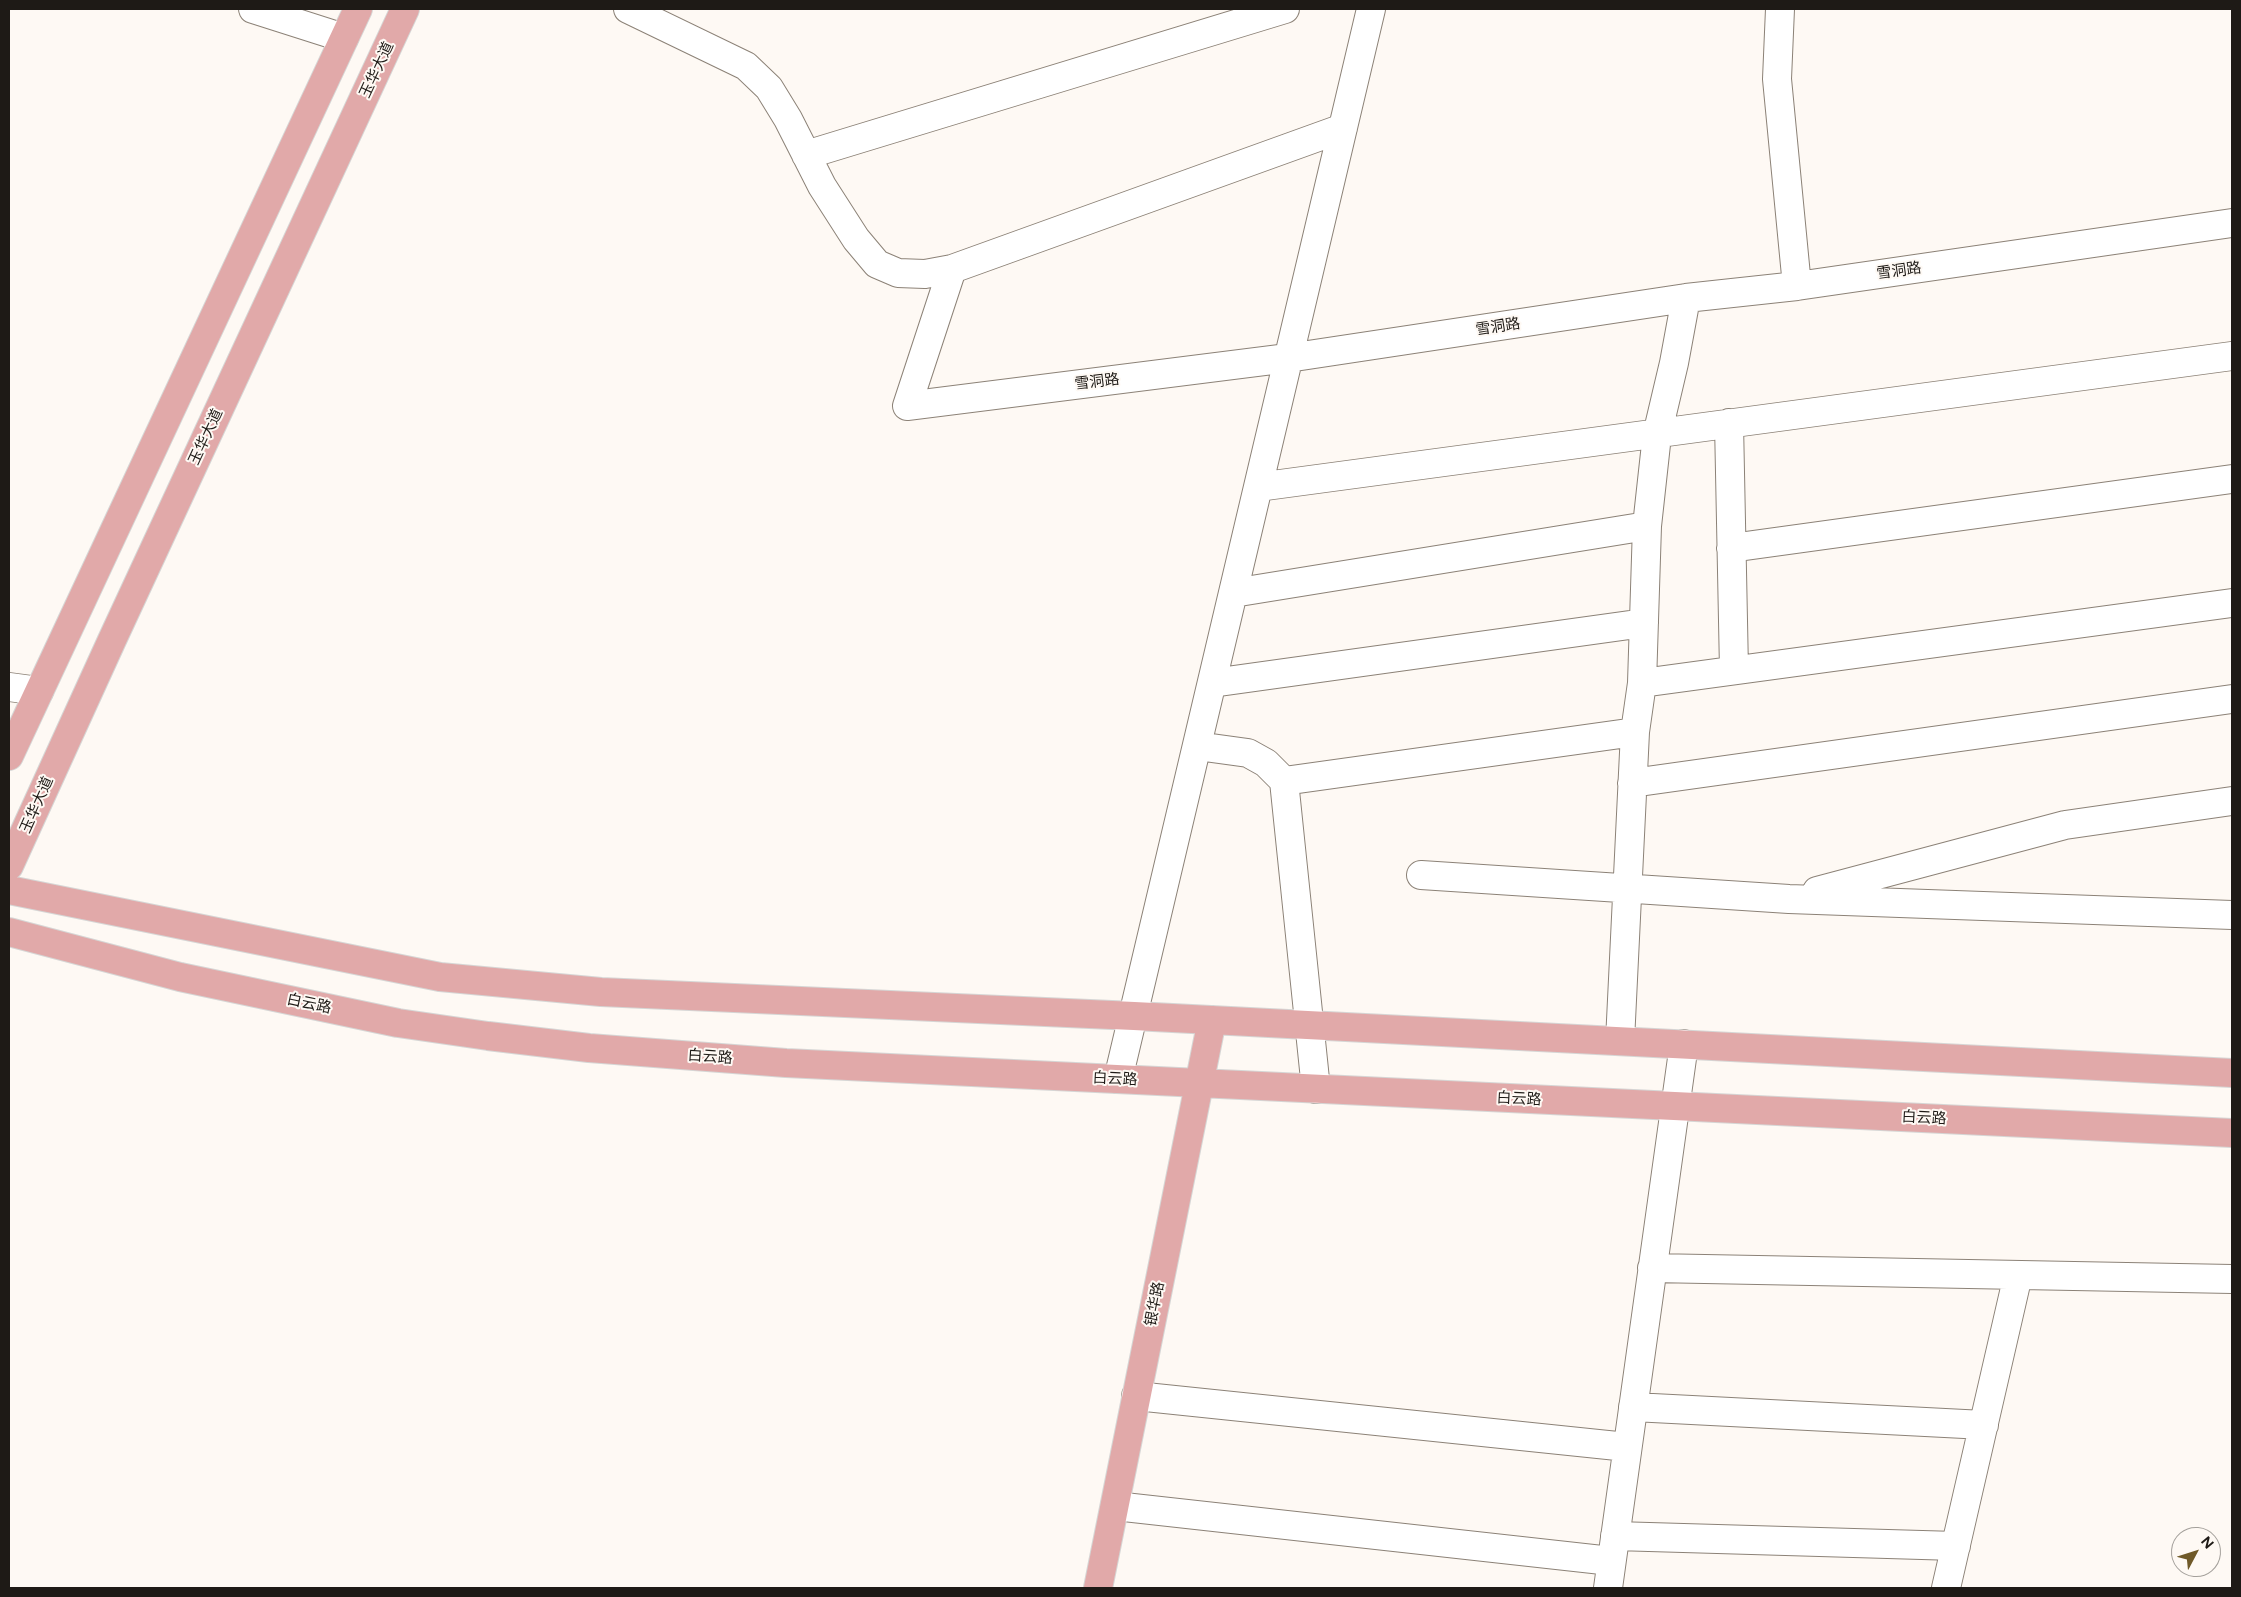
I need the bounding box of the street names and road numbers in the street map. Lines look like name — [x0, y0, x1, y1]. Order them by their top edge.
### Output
street label: 玉华大道 — [356, 39, 398, 101]
street label: 雪洞路 — [1875, 259, 1923, 283]
street label: 雪洞路 — [1474, 315, 1522, 339]
street label: 雪洞路 — [1074, 370, 1120, 394]
street label: 玉华大道 — [185, 406, 227, 468]
street label: 玉华大道 — [17, 774, 57, 836]
street label: 白云路 — [285, 991, 333, 1017]
street label: 白云路 — [687, 1046, 733, 1068]
street label: 白云路 — [1092, 1069, 1138, 1089]
street label: 白云路 — [1496, 1089, 1542, 1109]
street label: 白云路 — [1901, 1108, 1947, 1128]
street label: 银华路 — [1142, 1280, 1168, 1328]

